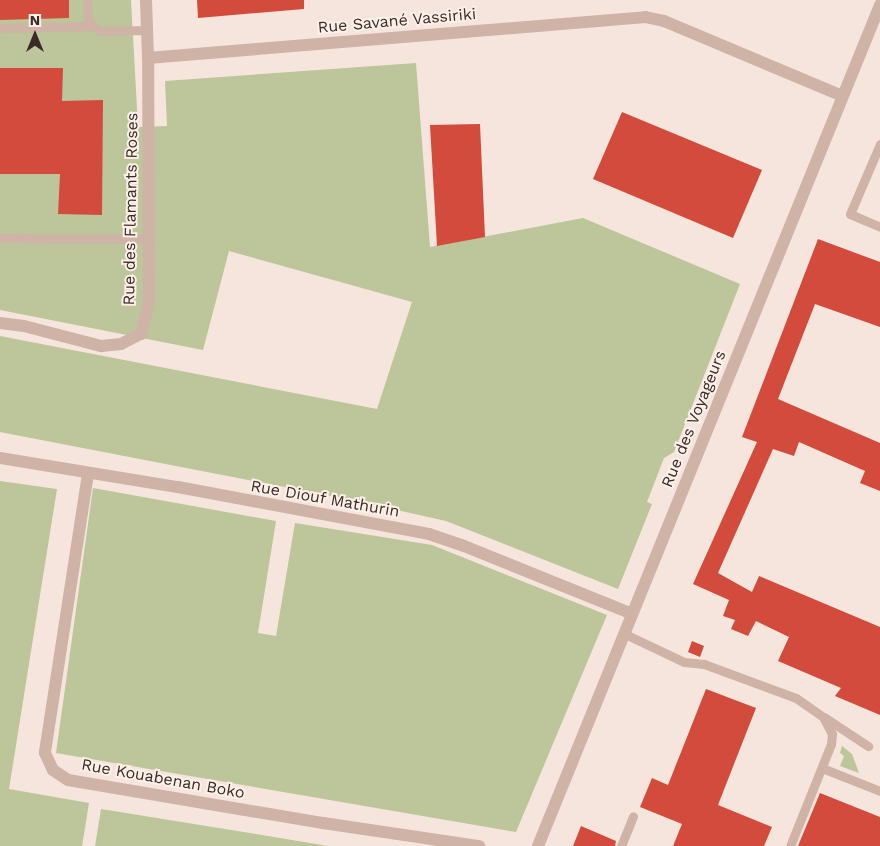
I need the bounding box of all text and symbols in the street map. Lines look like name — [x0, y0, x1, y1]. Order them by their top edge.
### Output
street label: Rue Savané Vassiriki — [317, 4, 477, 38]
north arrow — [10, 10, 60, 60]
text: N — [30, 12, 40, 28]
street label: Rue des Flamants Roses — [120, 113, 142, 305]
street label: Rue des Voyageurs — [658, 347, 730, 491]
street label: Rue Diouf Mathurin — [249, 476, 401, 522]
street label: Rue Kouabenan Boko — [80, 755, 246, 803]

